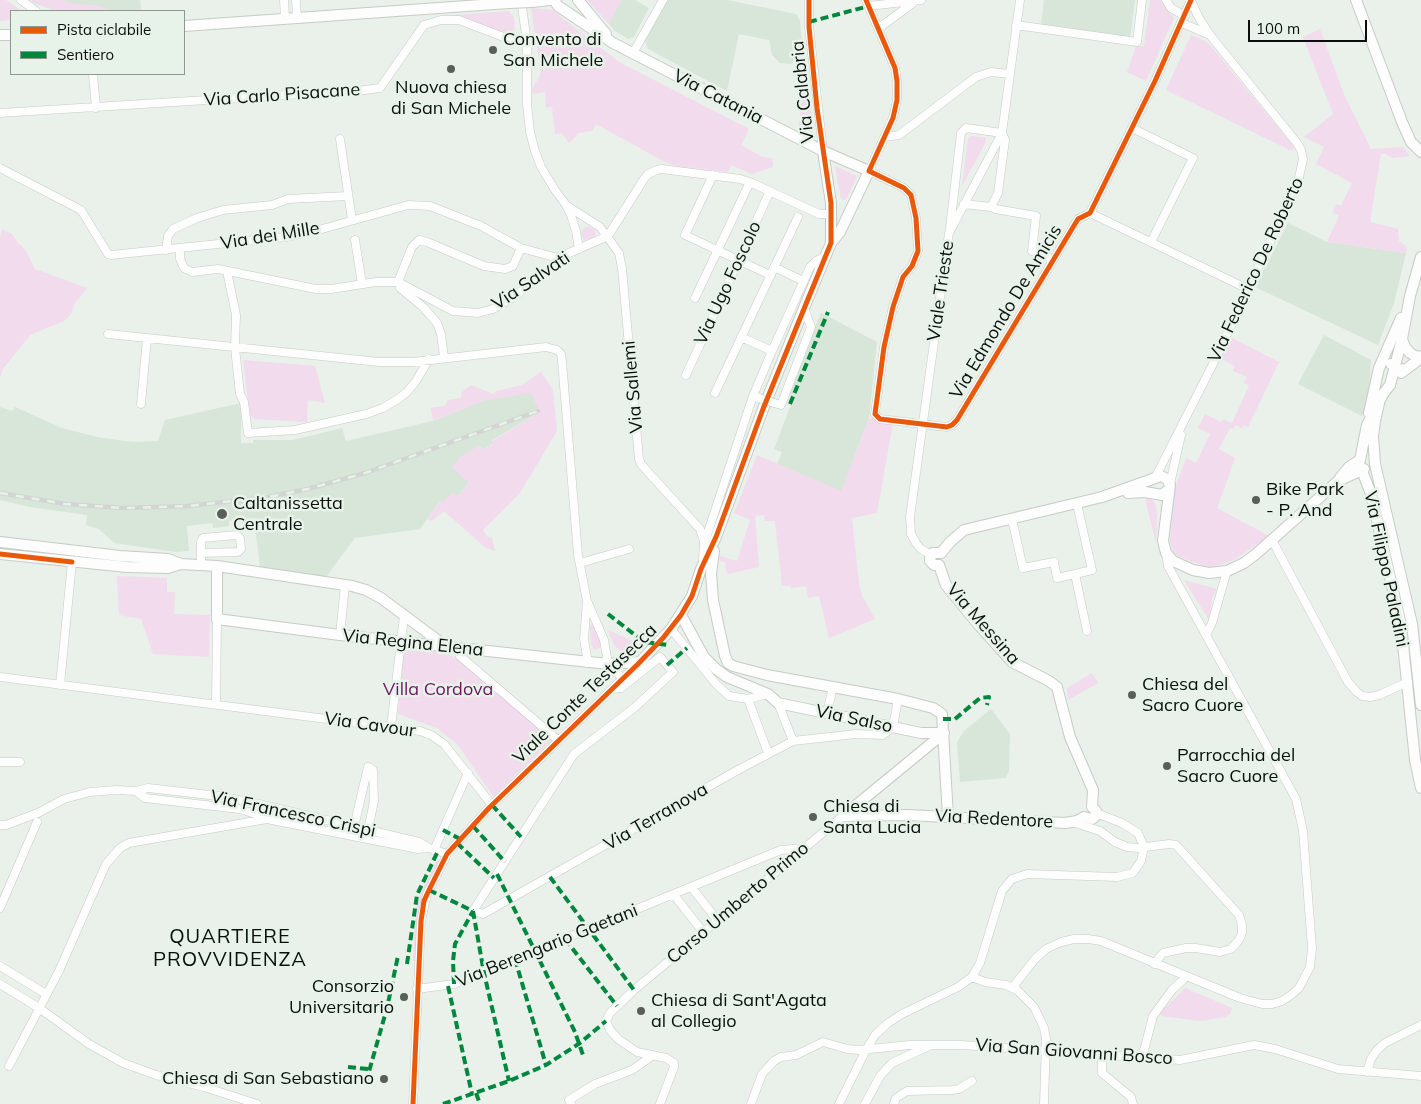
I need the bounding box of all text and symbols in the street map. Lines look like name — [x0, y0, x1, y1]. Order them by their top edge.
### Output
legend — [10, 10, 185, 75]
scale bar — [1251, 10, 1370, 42]
text: 100 m — [1256, 19, 1300, 38]
text: Pista ciclabile — [57, 20, 151, 39]
place label: Convento di San Michele — [503, 29, 603, 72]
street label: Via Calabria — [787, 40, 819, 144]
marker: Convento di San Michele — [487, 44, 499, 56]
text: Sentiero — [57, 45, 114, 64]
marker: Nuova chiesa di San Michele — [445, 63, 457, 75]
street label: Via Catania — [669, 65, 767, 129]
place label: Nuova chiesa di San Michele — [391, 77, 511, 120]
street label: Via Carlo Pisacane — [203, 79, 361, 111]
street label: Via Federico De Roberto — [1204, 174, 1308, 366]
street label: Via dei Mille — [219, 218, 321, 254]
street label: Via Ugo Foscolo — [690, 218, 766, 348]
street label: Via Edmondo De Amicis — [945, 221, 1067, 403]
street label: Viale Trieste — [923, 239, 959, 343]
street label: Via Salvati — [488, 247, 574, 315]
street label: Via Sallemi — [618, 340, 648, 434]
place label: Bike Park - P. And — [1266, 479, 1344, 522]
street label: Via Filippo Paladini — [1359, 489, 1413, 649]
place label: Caltanissetta Centrale — [233, 493, 343, 536]
marker: Bike Park - P. And — [1250, 494, 1262, 506]
marker: Caltanissetta Centrale — [215, 507, 229, 521]
street label: Via Messina — [942, 579, 1024, 669]
street label: Viale Conte Testasecca — [508, 620, 662, 768]
street label: Via Regina Elena — [341, 625, 485, 661]
place label: Chiesa del Sacro Cuore — [1142, 674, 1243, 716]
park label: Villa Cordova — [383, 679, 493, 701]
marker: Chiesa del Sacro Cuore — [1126, 689, 1138, 701]
street label: Via Salso — [814, 700, 894, 738]
street label: Via Cavour — [323, 708, 417, 742]
place label: Parrocchia del Sacro Cuore — [1177, 745, 1295, 788]
marker: Parrocchia del Sacro Cuore — [1161, 760, 1173, 772]
street label: Via Terranova — [600, 779, 712, 855]
street label: Via Francesco Crispi — [208, 786, 378, 842]
place label: Chiesa di Santa Lucia — [823, 796, 921, 839]
street label: Via Redentore — [934, 805, 1054, 833]
marker: Chiesa di Santa Lucia — [807, 811, 819, 823]
street label: Corso Umberto Primo — [663, 837, 813, 969]
street label: Via Berengario Gaetani — [453, 900, 641, 992]
district label: QUARTIERE PROVVIDENZA — [152, 925, 308, 972]
place label: Consorzio Universitario — [289, 976, 394, 1019]
place label: Chiesa di Sant'Agata al Collegio — [651, 990, 827, 1032]
marker: Consorzio Universitario — [398, 991, 410, 1003]
marker: Chiesa di Sant'Agata al Collegio — [635, 1005, 647, 1017]
street label: Via San Giovanni Bosco — [975, 1034, 1173, 1070]
place label: Chiesa di San Sebastiano — [162, 1068, 374, 1090]
marker: Chiesa di San Sebastiano — [378, 1073, 390, 1085]

